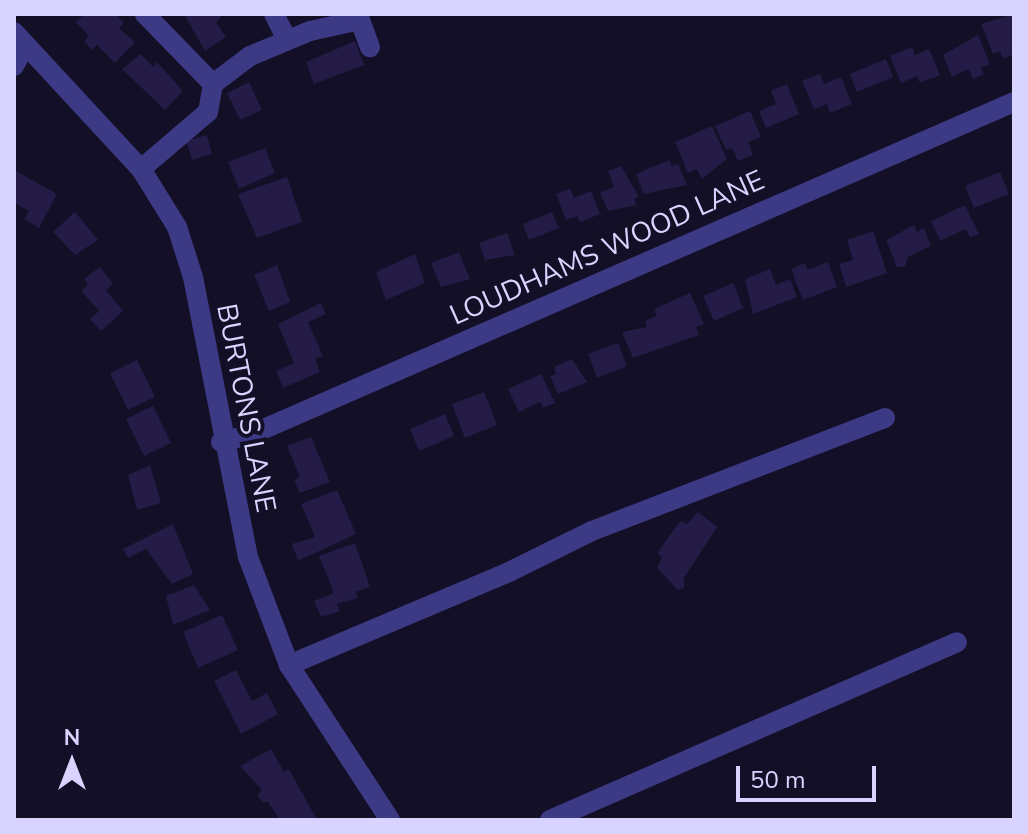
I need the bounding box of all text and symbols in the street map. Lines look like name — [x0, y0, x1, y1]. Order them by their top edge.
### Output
street label: LOUDHAMS WOOD LANE — [445, 163, 769, 333]
street label: BURTONS LANE — [209, 301, 283, 515]
north arrow — [32, 722, 112, 802]
text: N — [64, 723, 80, 753]
scale bar — [740, 750, 880, 800]
text: 50 m — [750, 764, 806, 796]

